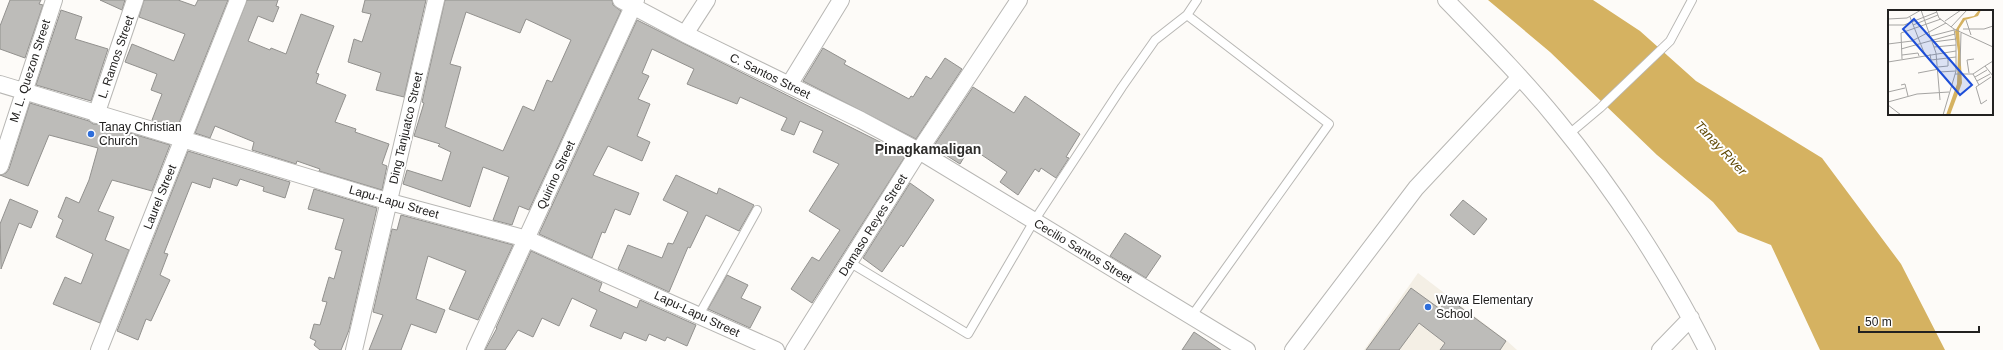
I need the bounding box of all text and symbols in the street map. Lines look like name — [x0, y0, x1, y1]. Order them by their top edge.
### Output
inset map — [1888, 10, 1993, 115]
street label: L. Ramos Street — [95, 13, 137, 100]
street label: M. L. Quezon Street — [7, 17, 53, 124]
street label: C. Santos Street — [727, 50, 813, 102]
street label: Ding Tanjuatco Street — [386, 70, 426, 185]
water label: Tanay River — [1692, 118, 1750, 179]
place label: Tanay Christian Church — [99, 120, 182, 148]
marker: Tanay Christian Church — [86, 129, 96, 139]
street label: Quirino Street — [534, 138, 578, 212]
district label: Pinagkamaligan — [875, 141, 981, 157]
street label: Laurel Street — [141, 162, 180, 231]
street label: Damaso Reyes Street — [836, 171, 910, 278]
street label: Lapu-Lapu Street — [347, 182, 441, 222]
street label: Cecilio Santos Street — [1031, 216, 1135, 286]
street label: Lapu-Lapu Street — [652, 288, 743, 340]
place label: Wawa Elementary School — [1436, 293, 1533, 321]
marker: Wawa Elementary School — [1423, 302, 1433, 312]
scale bar — [1859, 308, 1979, 334]
text: 50 m — [1865, 315, 1892, 329]

